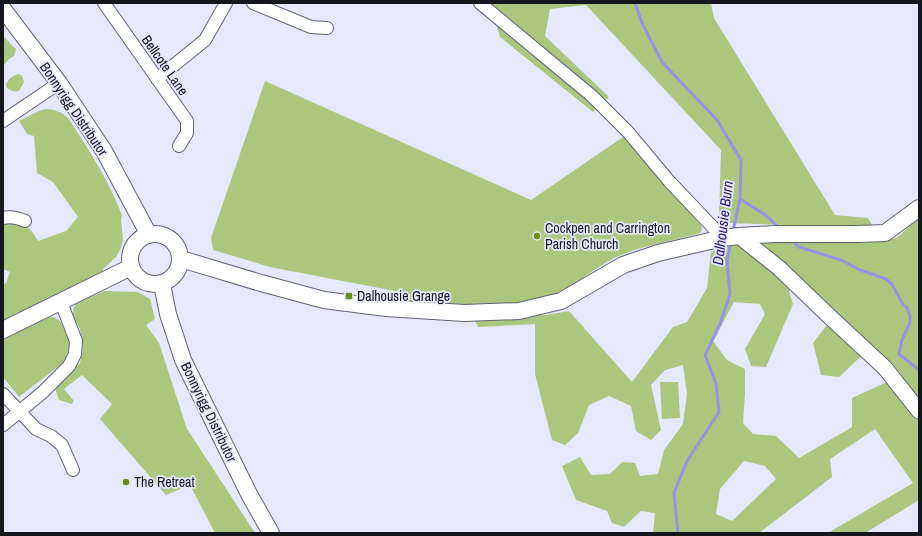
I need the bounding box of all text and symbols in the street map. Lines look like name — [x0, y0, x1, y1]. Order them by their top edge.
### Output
street label: Bellcote Lane — [138, 31, 192, 99]
street label: Bonnyrigg Distributor — [36, 59, 112, 159]
water label: Dalhousie Burn — [707, 179, 738, 266]
place label: Cockpen and Carrington Parish Church — [545, 219, 670, 253]
marker: Cockpen and Carrington Parish Church — [532, 231, 542, 241]
place label: Dalhousie Grange — [357, 287, 450, 305]
marker: Dalhousie Grange — [344, 291, 354, 301]
street label: Bonnyrigg Distributor — [177, 359, 241, 465]
place label: The Retreat — [134, 473, 195, 491]
marker: The Retreat — [121, 477, 131, 487]

